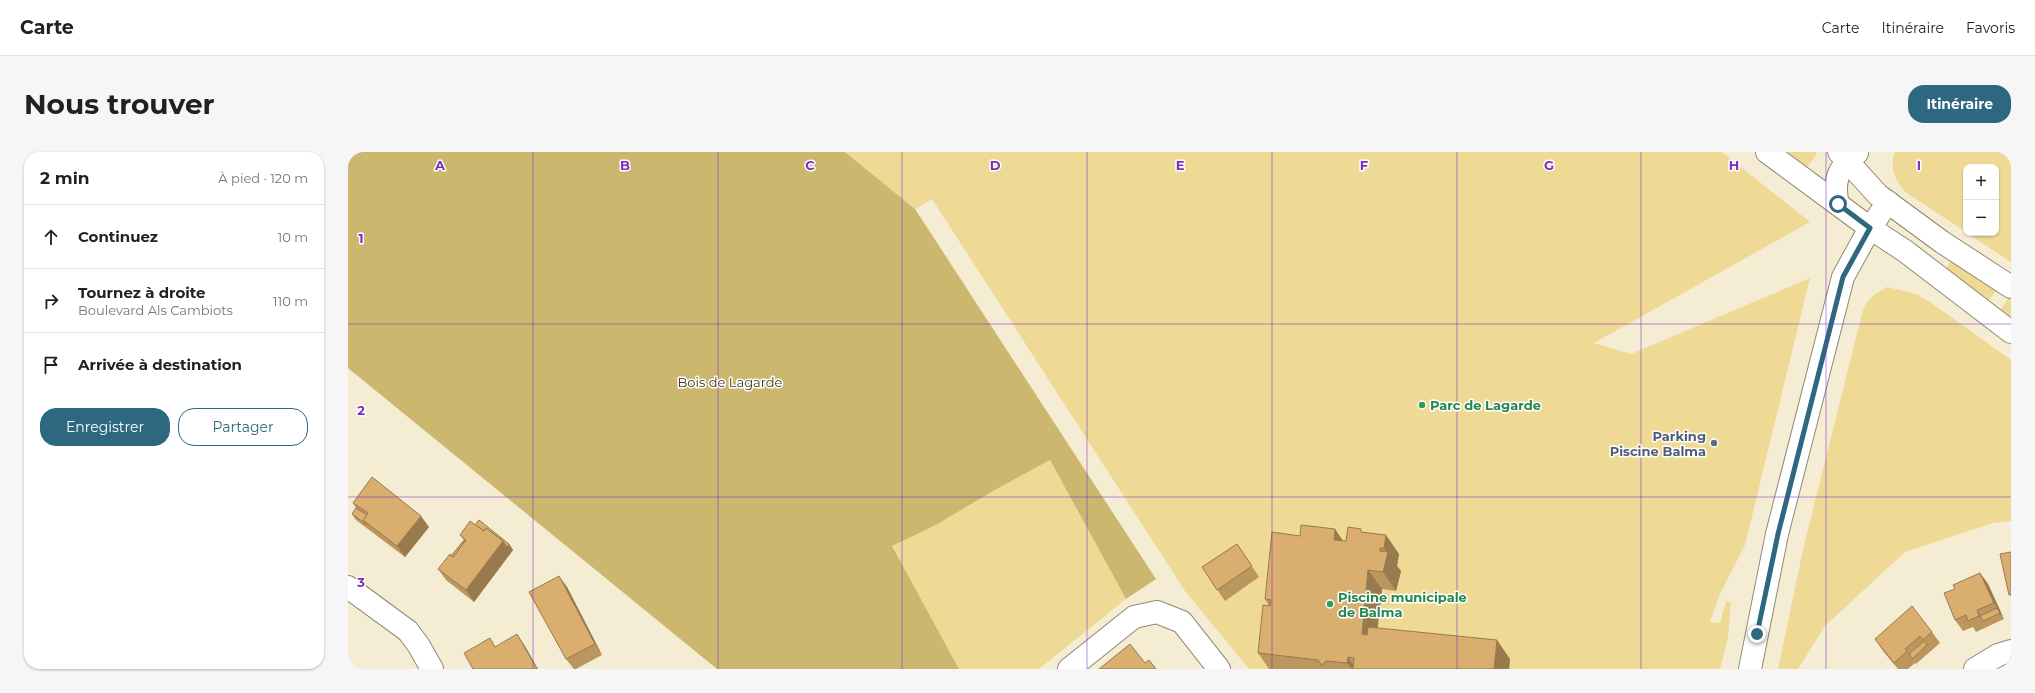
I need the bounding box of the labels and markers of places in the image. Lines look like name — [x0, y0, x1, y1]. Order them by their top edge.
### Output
place label: Parc de Lagarde — [1430, 397, 1541, 413]
marker: Parc de Lagarde — [1417, 400, 1427, 410]
place label: Parking Piscine Balma — [1610, 428, 1706, 459]
marker: Parking Piscine Balma — [1709, 438, 1719, 448]
place label: Piscine municipale de Balma — [1338, 589, 1467, 620]
marker: Piscine municipale de Balma — [1325, 599, 1335, 609]

